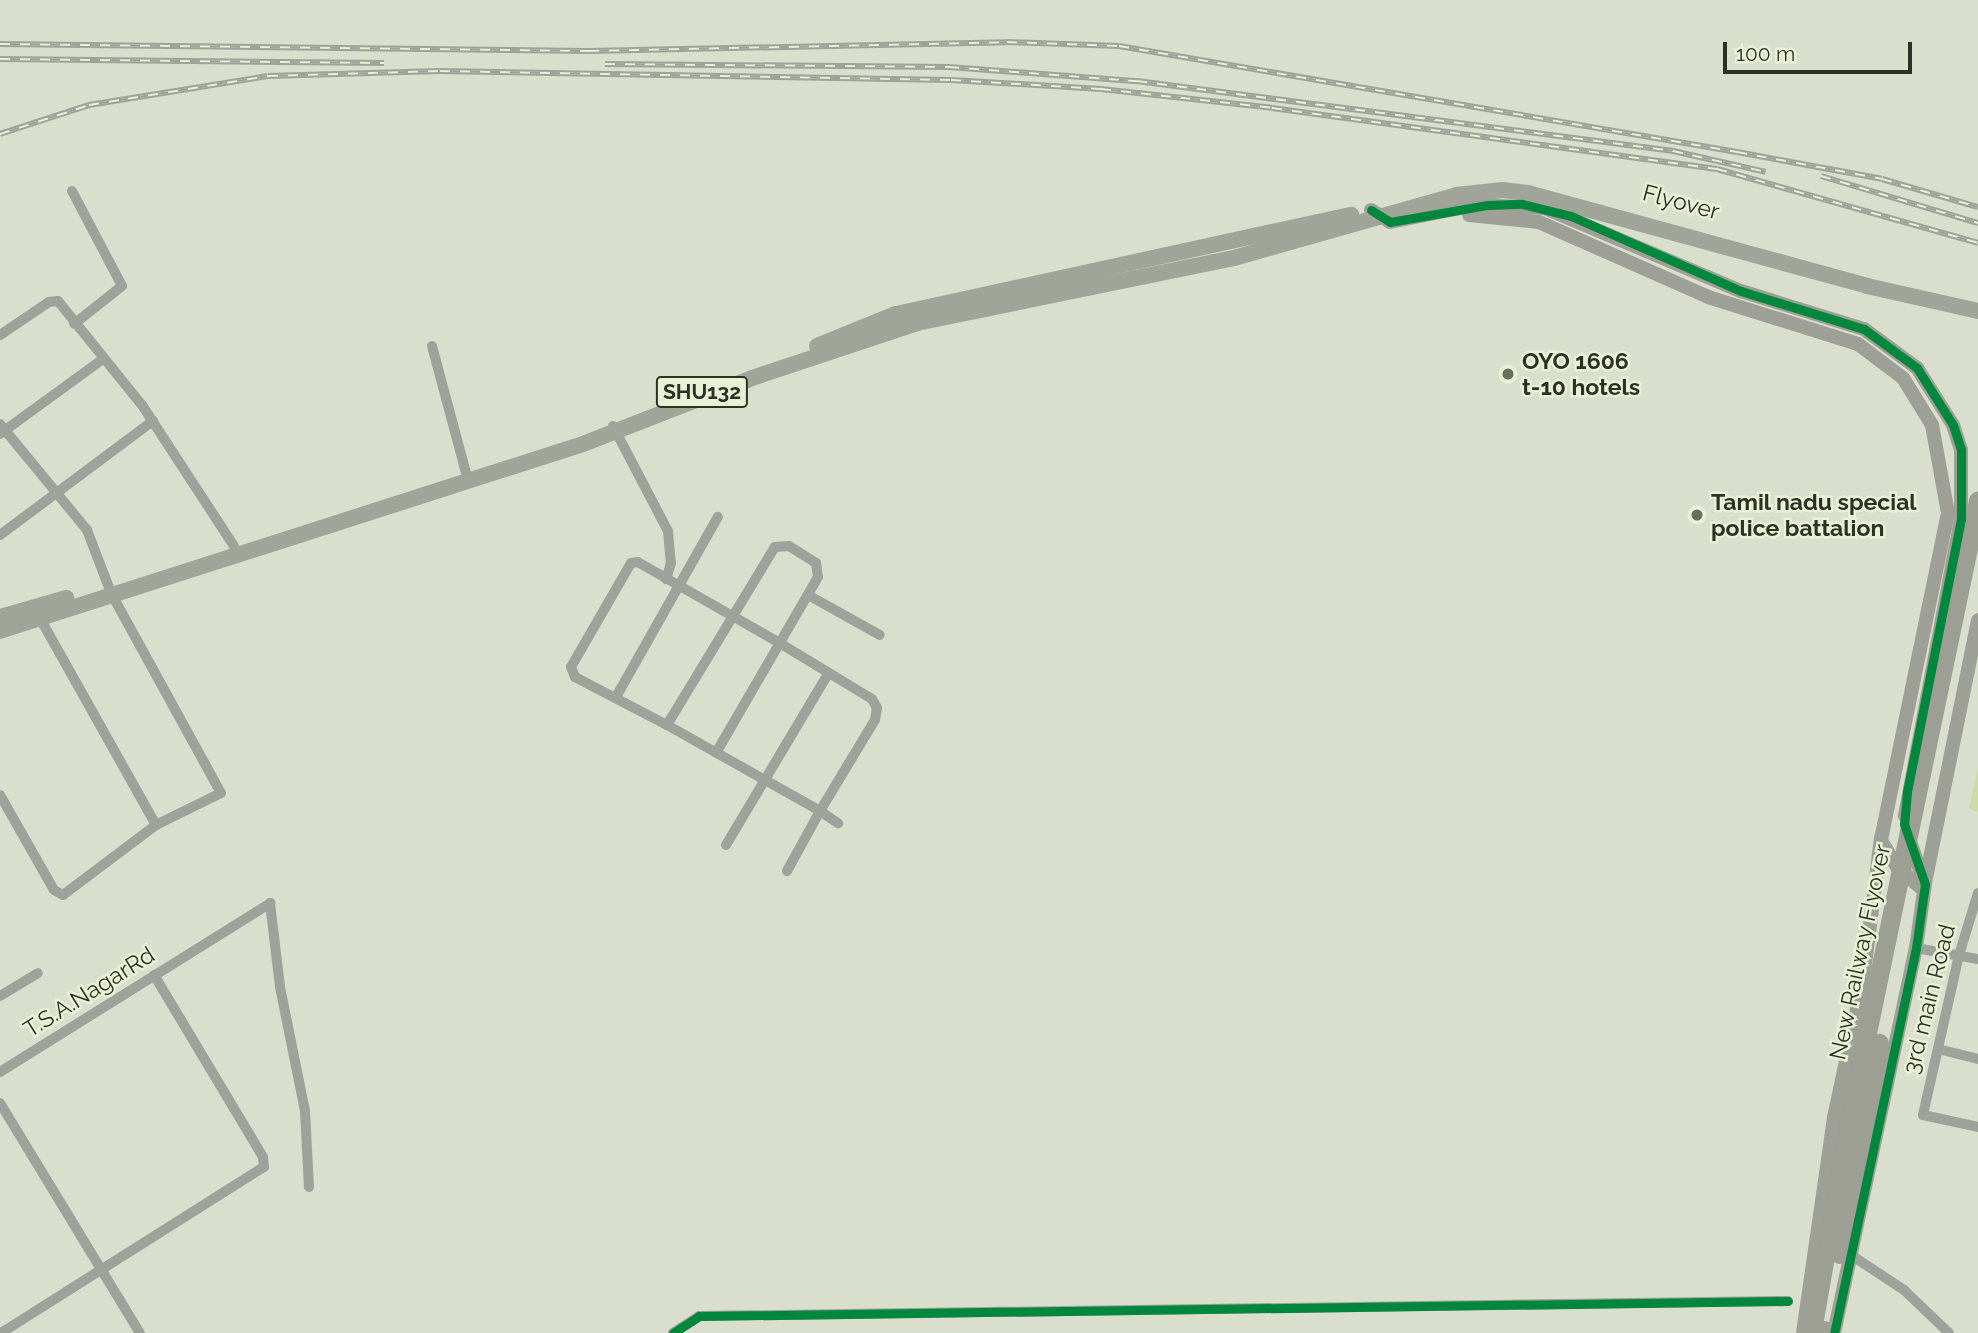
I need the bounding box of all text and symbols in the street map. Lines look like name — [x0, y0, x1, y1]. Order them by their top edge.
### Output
scale bar — [1726, 28, 1915, 72]
text: 100 m — [1736, 41, 1795, 66]
street label: Flyover — [1640, 179, 1722, 225]
place label: OYO 1606 t-10 hotels — [1522, 347, 1640, 401]
marker: OYO 1606 t-10 hotels — [1500, 366, 1516, 382]
road number: SHU132 — [655, 374, 749, 410]
place label: Tamil nadu special police battalion — [1711, 488, 1917, 542]
marker: Tamil nadu special police battalion — [1689, 507, 1705, 523]
street label: New Railway Flyover — [1824, 841, 1896, 1063]
street label: 3rd main Road — [1897, 921, 1961, 1077]
street label: T.S.A.NagarRd — [19, 941, 159, 1043]

